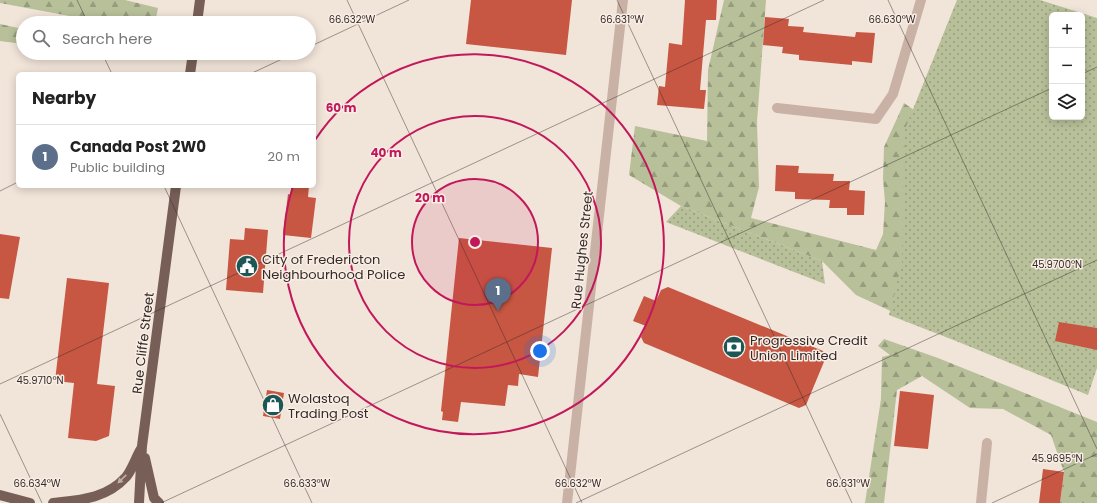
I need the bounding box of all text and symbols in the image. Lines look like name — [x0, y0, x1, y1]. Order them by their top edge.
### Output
text: 66.632°W — [329, 12, 376, 27]
text: 66.631°W — [600, 12, 644, 27]
text: 66.630°W — [868, 12, 916, 27]
map controls — [1049, 12, 1085, 120]
button: + — [1049, 12, 1085, 48]
search box — [16, 16, 316, 60]
icon: search — [30, 27, 52, 49]
text: Search here — [62, 28, 152, 49]
button: − — [1049, 48, 1085, 84]
button: layers — [1049, 84, 1085, 120]
text: Nearby — [32, 86, 96, 110]
text: 60 m — [326, 99, 357, 116]
text: Canada Post 2W0 — [70, 136, 206, 157]
text: 40 m — [370, 144, 402, 161]
text: 1 — [43, 147, 47, 166]
text: 20 m — [267, 147, 300, 166]
text: Public building — [70, 158, 165, 177]
text: 20 m — [415, 189, 445, 206]
street label: Rue Hughes Street — [566, 190, 598, 310]
centre of rings — [468, 235, 482, 249]
place label: City of Fredericton Neighbourhood Police — [262, 250, 405, 284]
public building icon: City of Fredericton Neighbourhood Police — [234, 253, 260, 279]
text: 45.9700°N — [1032, 257, 1082, 272]
pin: 1 — [485, 278, 511, 311]
street label: Rue Cliffe Street — [127, 291, 159, 395]
place label: Progressive Credit Union Limited — [750, 331, 868, 365]
bank icon: Progressive Credit Union Limited — [721, 334, 747, 360]
your location — [530, 341, 550, 361]
text: 45.9710°N — [16, 373, 64, 388]
place label: Wolastoq Trading Post — [288, 389, 369, 423]
shop icon: Wolastoq Trading Post — [260, 392, 286, 418]
text: 45.9695°N — [1031, 451, 1083, 466]
one-way arrow — [117, 474, 127, 484]
text: 66.634°W — [13, 476, 61, 491]
text: 66.633°W — [284, 476, 331, 491]
text: 66.632°W — [555, 476, 602, 491]
text: 66.631°W — [826, 476, 870, 491]

